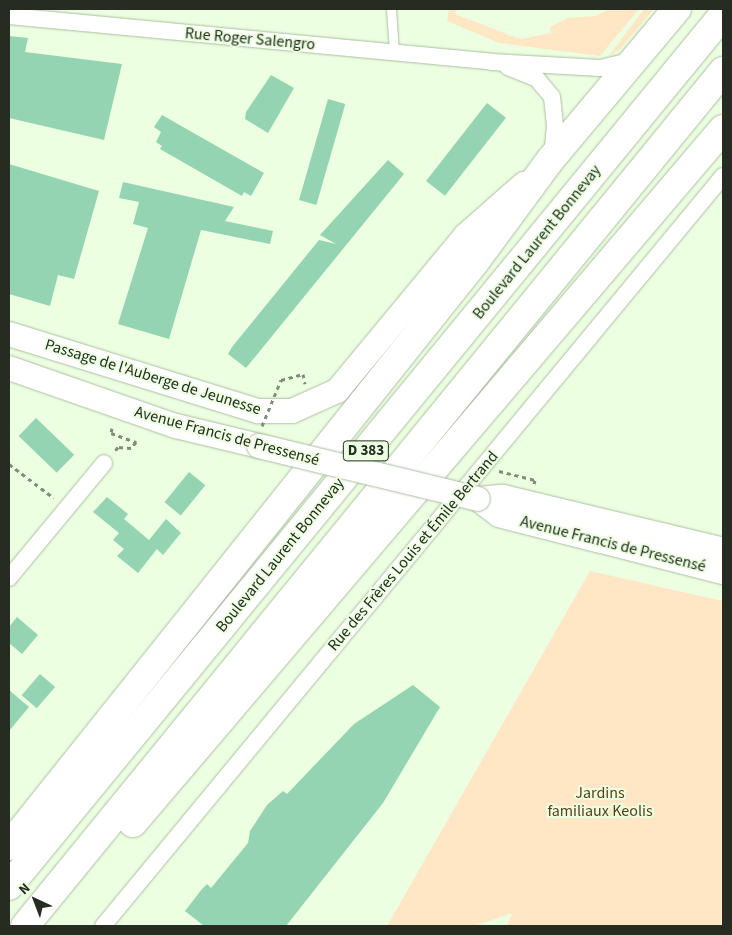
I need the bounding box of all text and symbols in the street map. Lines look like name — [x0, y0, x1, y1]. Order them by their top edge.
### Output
street label: Rue Roger Salengro — [184, 24, 316, 54]
street label: Boulevard Laurent Bonnevay — [469, 161, 605, 323]
street label: Passage de l'Auberge de Jeunesse — [43, 335, 263, 419]
street label: Avenue Francis de Pressensé — [133, 402, 321, 470]
road number: D 383 — [342, 438, 390, 464]
street label: Rue des Frères Louis et Émile Bertrand — [324, 447, 502, 655]
street label: Boulevard Laurent Bonnevay — [212, 474, 348, 636]
street label: Avenue Francis de Pressensé — [518, 512, 708, 576]
park label: Jardins familiaux Keolis — [547, 783, 653, 821]
north arrow — [10, 875, 60, 925]
text: N — [15, 879, 35, 900]

